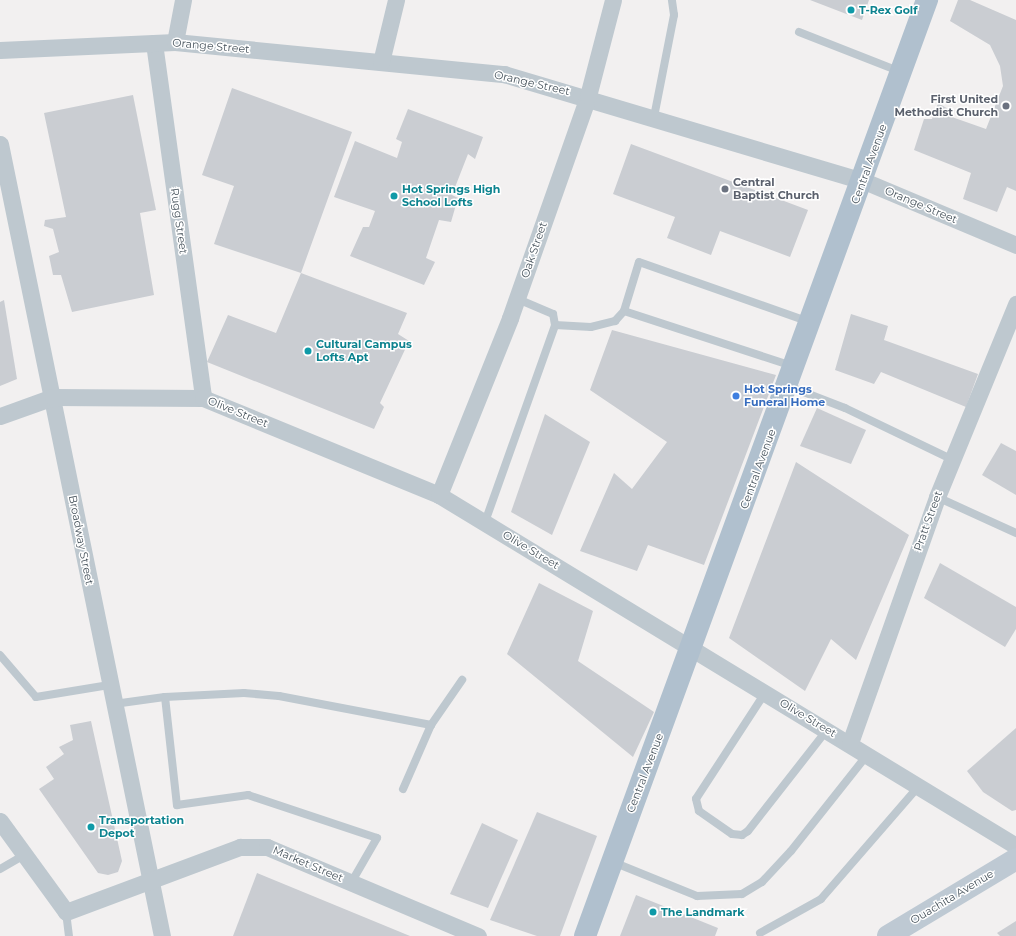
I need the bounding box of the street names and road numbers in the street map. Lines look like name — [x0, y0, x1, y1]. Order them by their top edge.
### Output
street label: Orange Street — [172, 36, 250, 56]
street label: Orange Street — [493, 68, 571, 98]
street label: Central Avenue — [848, 122, 890, 206]
street label: Orange Street — [883, 184, 959, 226]
street label: Rugg Street — [168, 187, 190, 255]
street label: Oak Street — [518, 220, 550, 280]
street label: Olive Street — [206, 394, 270, 430]
street label: Central Avenue — [737, 427, 779, 511]
street label: Pratt Street — [911, 489, 945, 553]
street label: Broadway Street — [66, 494, 96, 586]
street label: Olive Street — [500, 528, 562, 572]
street label: Olive Street — [777, 696, 839, 740]
street label: Central Avenue — [624, 731, 666, 815]
street label: Market Street — [271, 843, 345, 885]
street label: Ouachita Avenue — [908, 867, 996, 927]

